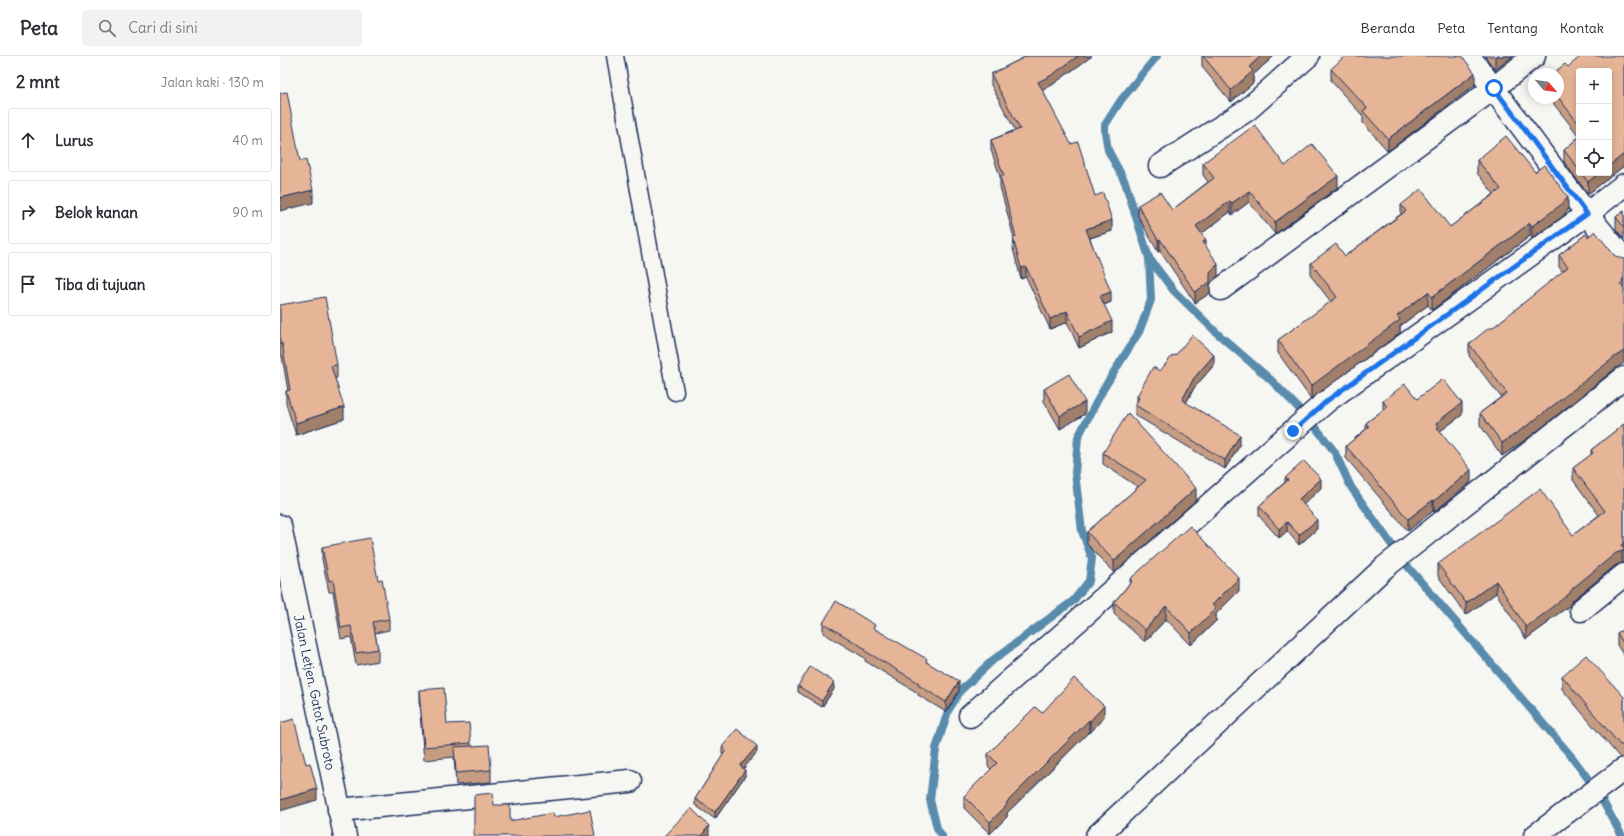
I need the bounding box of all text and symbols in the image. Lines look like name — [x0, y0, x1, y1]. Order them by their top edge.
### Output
search box — [82, 10, 362, 46]
text: Peta — [20, 16, 58, 40]
icon: search — [96, 17, 118, 39]
text: Cari di sini — [128, 18, 198, 37]
text: Beranda — [1361, 19, 1415, 37]
text: Peta — [1437, 19, 1465, 37]
text: Tentang — [1487, 19, 1538, 37]
text: Kontak — [1560, 19, 1604, 37]
north arrow — [1528, 68, 1564, 104]
map controls — [1576, 68, 1612, 176]
button: + — [1576, 68, 1612, 104]
text: 2 mnt — [16, 71, 60, 93]
text: Jalan kaki · 130 m — [161, 74, 264, 91]
route start — [1485, 79, 1503, 97]
button: − — [1576, 104, 1612, 140]
icon: ahead — [17, 129, 39, 151]
text: Lurus — [55, 131, 93, 150]
text: 40 m — [232, 132, 263, 149]
button: locate — [1576, 140, 1612, 176]
icon: right — [17, 201, 39, 223]
text: Belok kanan — [55, 203, 138, 222]
text: 90 m — [232, 204, 263, 221]
icon: arrive — [17, 273, 39, 295]
text: Tiba di tujuan — [55, 275, 145, 294]
route end — [1284, 422, 1302, 440]
street label: Jalan Letjen. Gatot Subroto — [290, 613, 339, 772]

